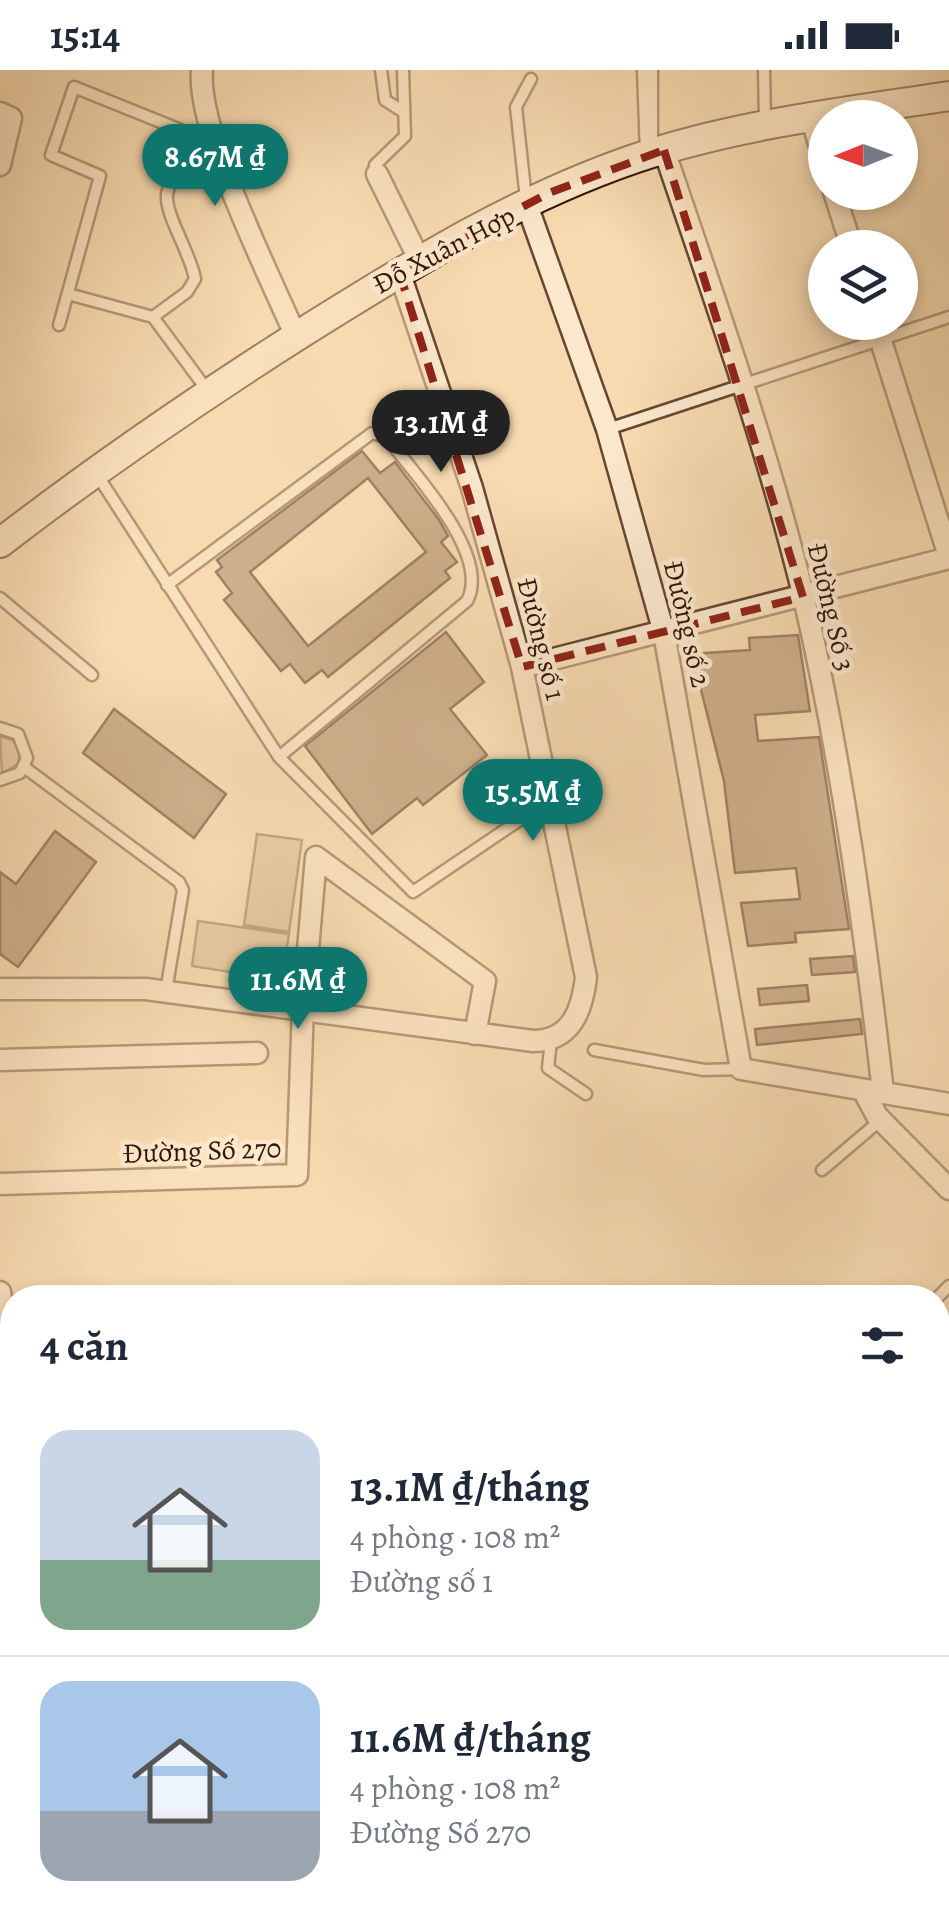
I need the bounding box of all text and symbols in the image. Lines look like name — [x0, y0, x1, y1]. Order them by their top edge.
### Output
text: 15:14 — [50, 9, 120, 61]
north arrow — [808, 100, 918, 210]
map controls — [808, 100, 918, 340]
pin: 8.67M ₫ — [123, 124, 307, 209]
text: 8.67M ₫ — [164, 134, 266, 178]
street label: Đỗ Xuân Hợp — [366, 197, 522, 303]
button: layers — [808, 230, 918, 340]
pin: 13.1M ₫ — [349, 390, 533, 475]
text: 13.1M ₫ — [394, 400, 488, 444]
street label: Đường Số 3 — [798, 539, 864, 675]
street label: Đường số 2 — [654, 557, 720, 691]
street label: Đường số 1 — [507, 574, 575, 704]
pin: 15.5M ₫ — [441, 759, 625, 844]
text: 15.5M ₫ — [485, 769, 581, 813]
pin: 11.6M ₫ — [206, 947, 390, 1032]
text: 11.6M ₫ — [250, 957, 346, 1001]
street label: Đường Số 270 — [122, 1129, 282, 1173]
text: 4 căn — [40, 1317, 128, 1374]
icon: filters — [855, 1318, 910, 1373]
text: 13.1M ₫/tháng — [350, 1458, 589, 1515]
icon: home — [120, 1470, 240, 1590]
text: 4 phòng · 108 m² — [350, 1515, 560, 1559]
text: Đường số 1 — [350, 1559, 493, 1603]
text: 11.6M ₫/tháng — [350, 1709, 591, 1766]
icon: home — [120, 1721, 240, 1841]
text: 4 phòng · 108 m² — [350, 1766, 560, 1810]
text: Đường Số 270 — [350, 1810, 531, 1854]

